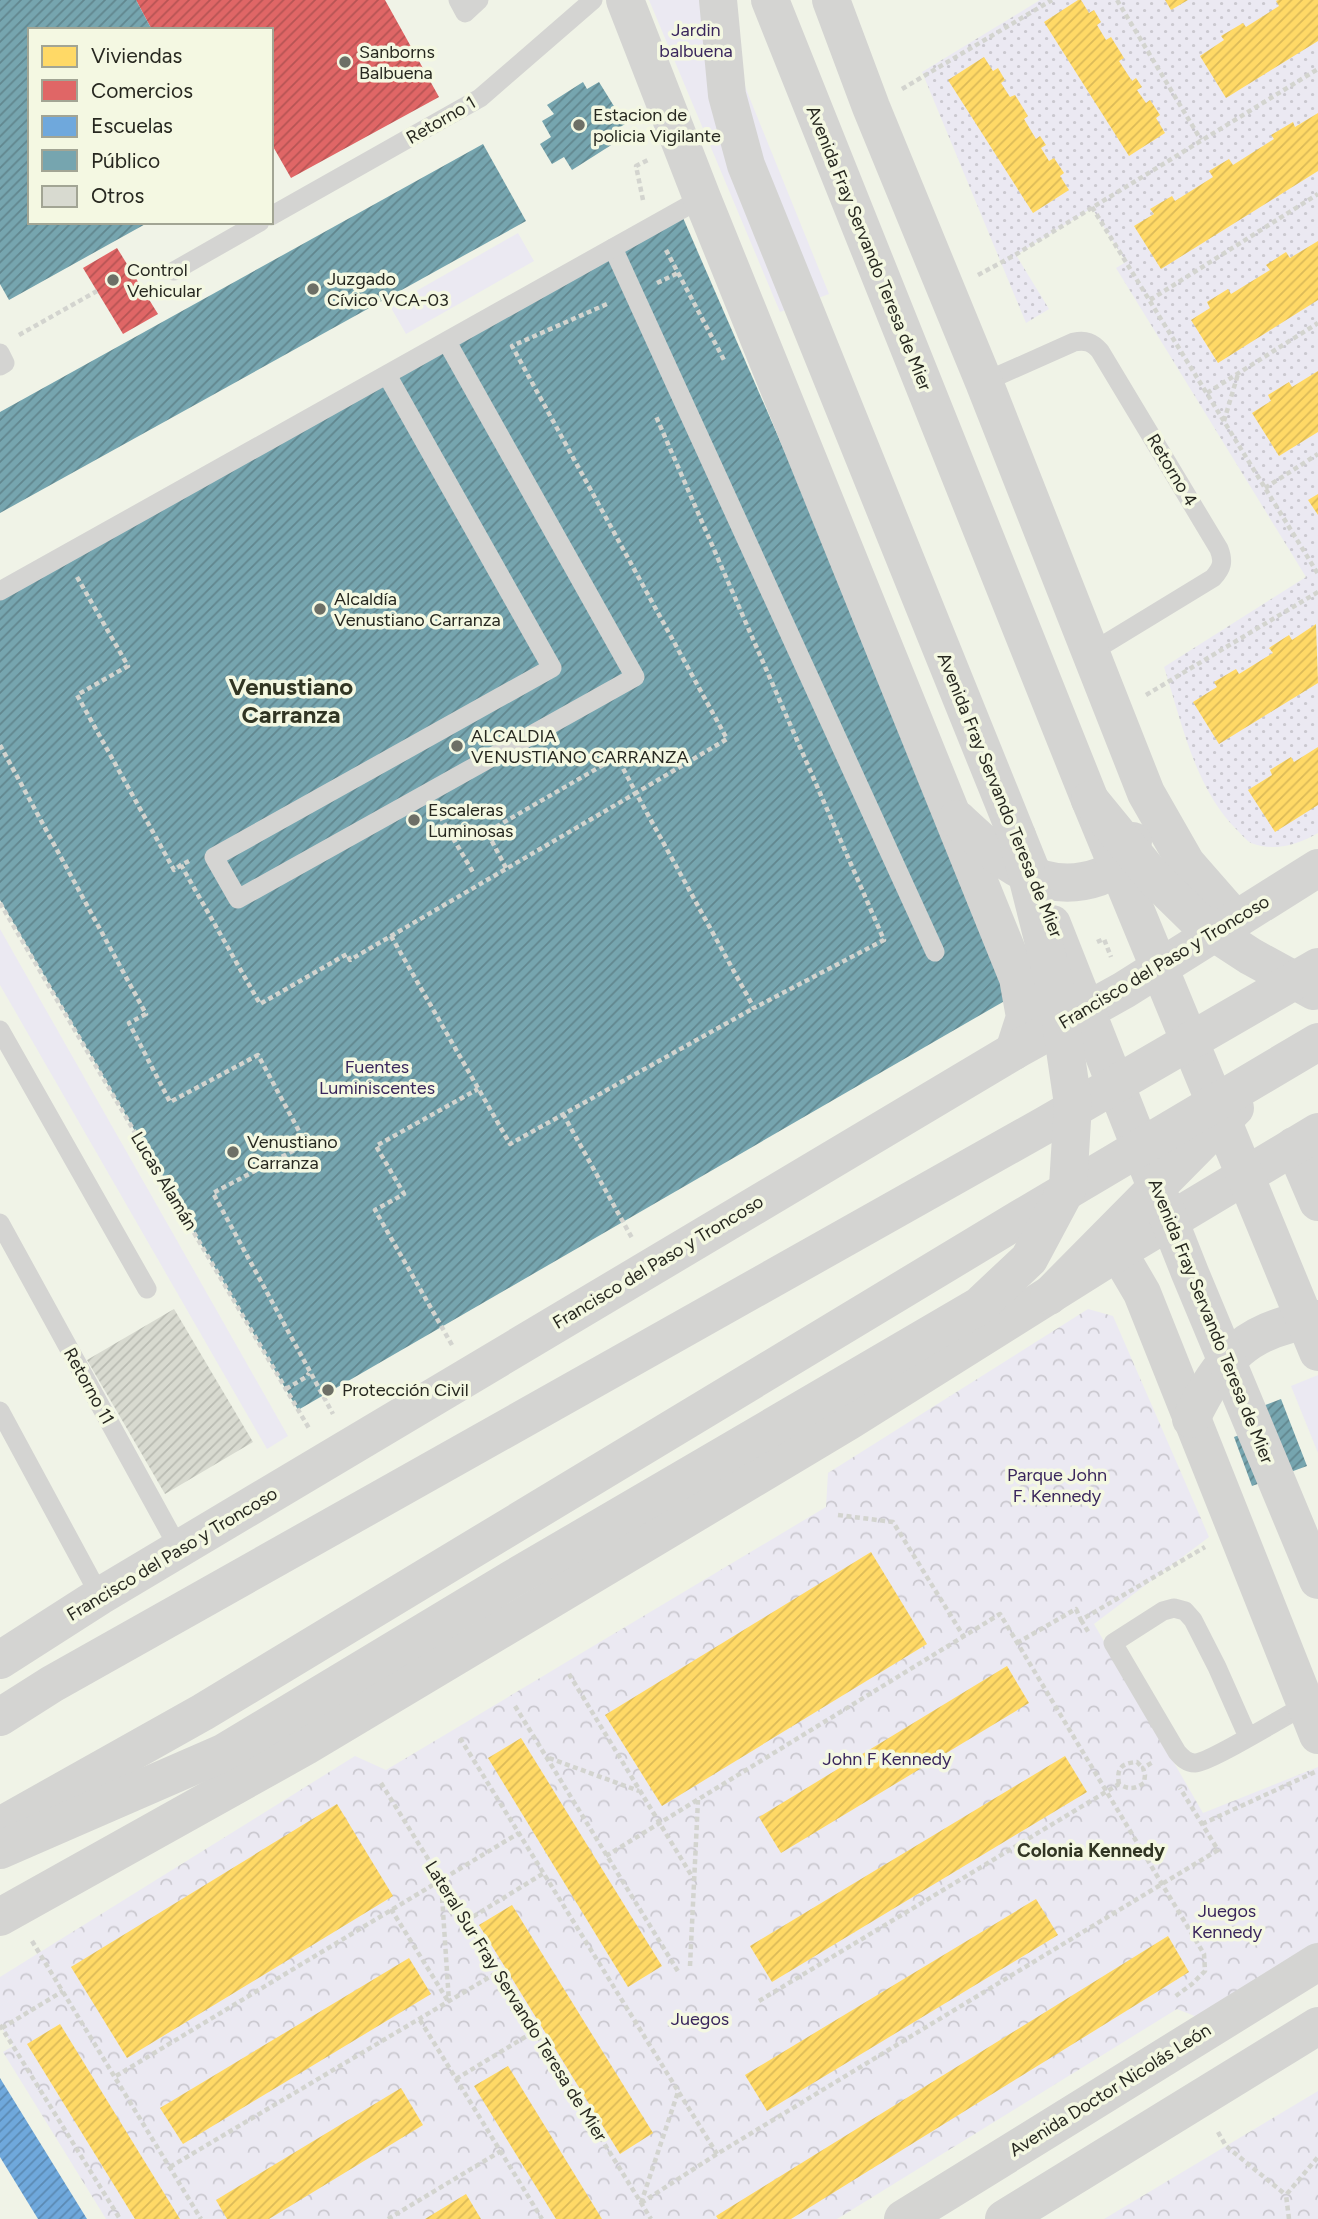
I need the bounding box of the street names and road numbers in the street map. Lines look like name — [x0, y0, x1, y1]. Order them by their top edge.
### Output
street label: Retorno 1 — [402, 91, 480, 149]
street label: Avenida Fray Servando Teresa de Mier — [802, 102, 936, 394]
street label: Retorno 4 — [1142, 430, 1202, 510]
street label: Avenida Fray Servando Teresa de Mier — [933, 649, 1067, 941]
street label: Francisco del Paso y Troncoso — [1055, 890, 1273, 1034]
street label: Lucas Alamán — [126, 1128, 202, 1234]
street label: Avenida Fray Servando Teresa de Mier — [1144, 1175, 1278, 1467]
street label: Francisco del Paso y Troncoso — [549, 1190, 767, 1334]
street label: Retorno 11 — [59, 1344, 119, 1428]
street label: Francisco del Paso y Troncoso — [63, 1482, 281, 1626]
street label: Lateral Sur Fray Servando Teresa de Mier — [420, 1857, 612, 2145]
street label: Avenida Doctor Nicolás León — [1005, 2019, 1215, 2161]

